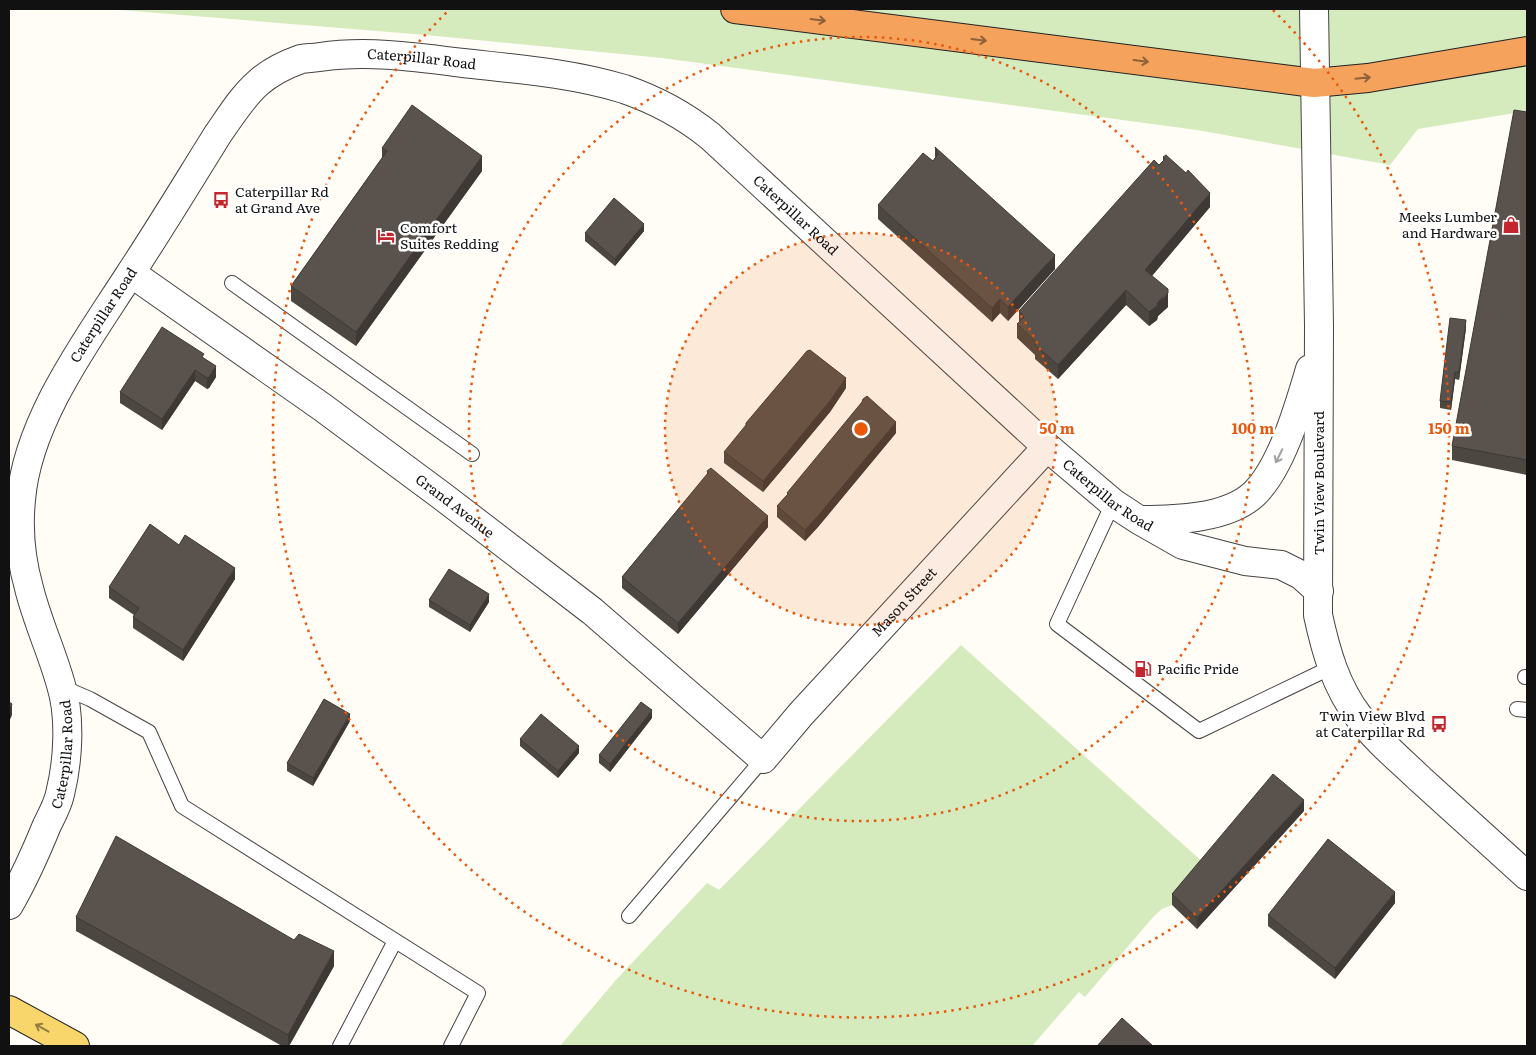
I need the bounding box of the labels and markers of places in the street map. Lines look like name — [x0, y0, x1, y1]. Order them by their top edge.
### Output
place label: Caterpillar Rd at Grand Ave — [235, 181, 329, 217]
bus stop icon: Caterpillar Rd at Grand Ave — [211, 190, 231, 210]
place label: Meeks Lumber and Hardware — [1398, 206, 1497, 242]
shop icon: Meeks Lumber and Hardware — [1501, 215, 1521, 235]
place label: Comfort Suites Redding — [400, 217, 499, 253]
hotel icon: Comfort Suites Redding — [376, 226, 396, 246]
centre of rings — [852, 420, 870, 438]
place label: Pacific Pride — [1157, 658, 1239, 678]
fuel station icon: Pacific Pride — [1133, 659, 1153, 679]
place label: Twin View Blvd at Caterpillar Rd — [1316, 705, 1425, 741]
bus stop icon: Twin View Blvd at Caterpillar Rd — [1429, 714, 1449, 734]

